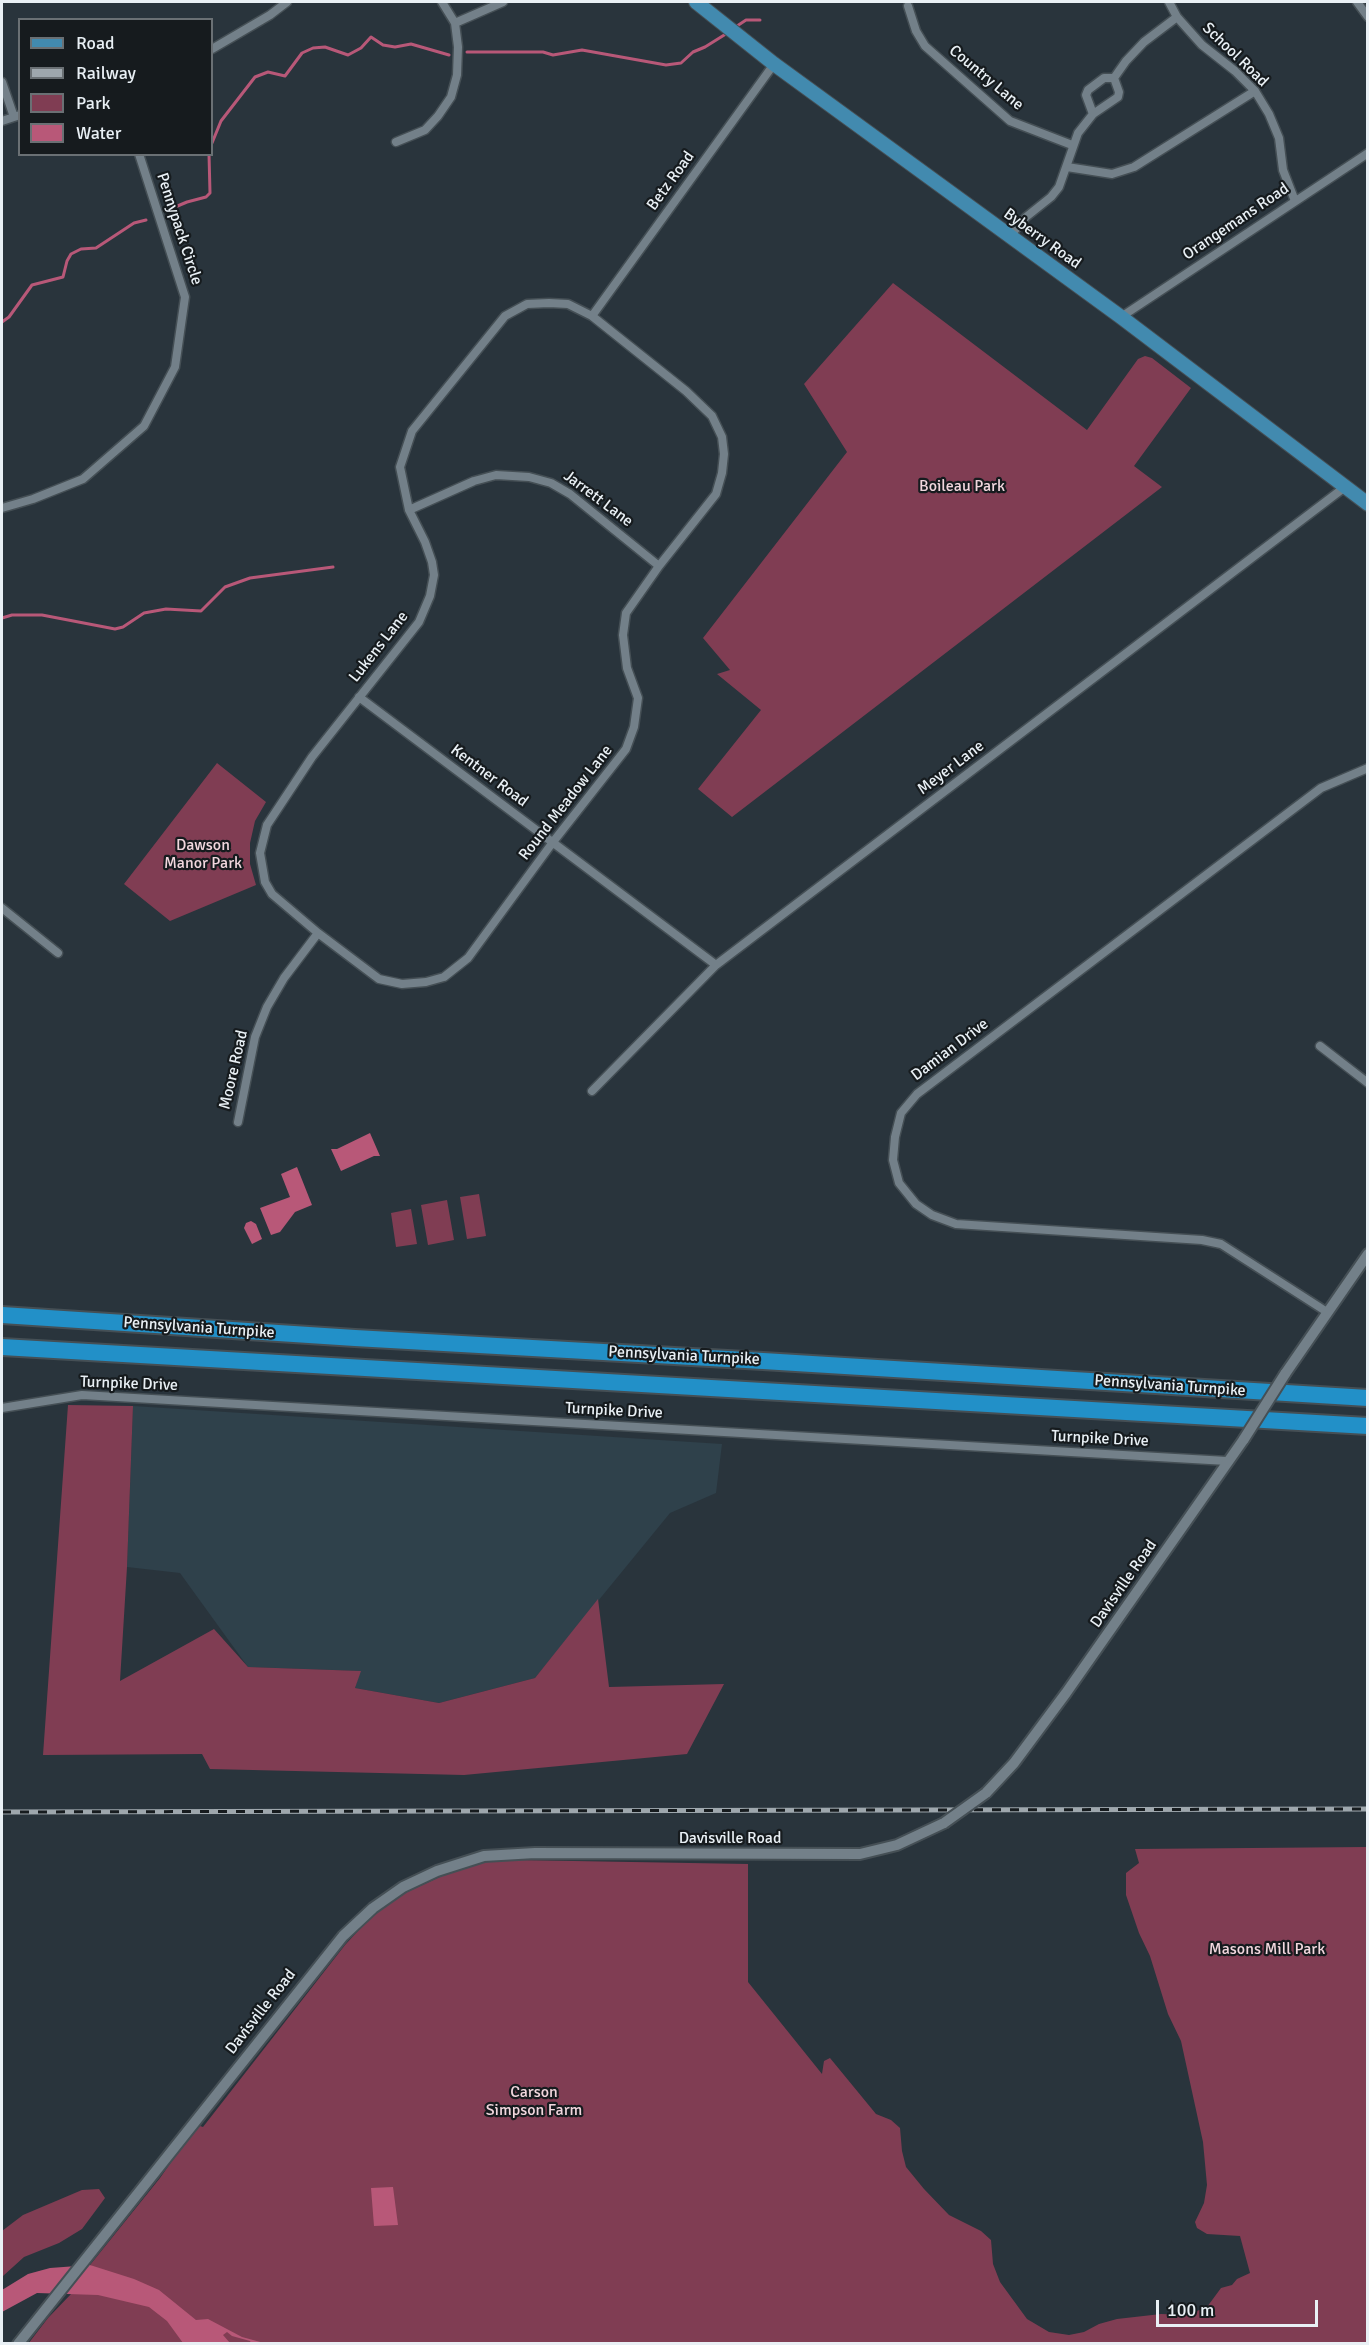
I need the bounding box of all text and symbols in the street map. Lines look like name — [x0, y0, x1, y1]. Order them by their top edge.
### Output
legend — [18, 18, 213, 156]
street label: School Road — [1198, 19, 1272, 91]
text: Road — [76, 32, 115, 54]
street label: Country Lane — [945, 41, 1027, 115]
text: Railway — [76, 62, 136, 84]
text: Park — [76, 92, 111, 114]
text: Water — [76, 122, 121, 144]
street label: Betz Road — [643, 148, 699, 214]
street label: Pennypack Circle — [152, 171, 206, 287]
street label: Orangemans Road — [1179, 179, 1293, 265]
street label: Byberry Road — [1000, 205, 1084, 273]
street label: Jarrett Lane — [559, 467, 637, 531]
park label: Boileau Park — [919, 477, 1005, 497]
street label: Lukens Lane — [345, 608, 413, 686]
street label: Meyer Lane — [914, 737, 988, 799]
street label: Kentner Road — [446, 741, 532, 811]
street label: Round Meadow Lane — [515, 742, 617, 864]
park label: Dawson Manor Park — [164, 836, 242, 874]
street label: Damian Drive — [908, 1015, 992, 1085]
street label: Moore Road — [216, 1028, 252, 1112]
street label: Pennsylvania Turnpike — [123, 1313, 275, 1343]
street label: Pennsylvania Turnpike — [608, 1342, 760, 1370]
street label: Pennsylvania Turnpike — [1094, 1371, 1246, 1401]
street label: Turnpike Drive — [80, 1373, 178, 1395]
street label: Turnpike Drive — [565, 1399, 663, 1423]
street label: Turnpike Drive — [1051, 1427, 1149, 1451]
street label: Davisville Road — [1087, 1536, 1161, 1632]
street label: Davisville Road — [679, 1829, 781, 1849]
park label: Masons Mill Park — [1209, 1940, 1325, 1960]
street label: Davisville Road — [222, 1966, 300, 2058]
park label: Carson Simpson Farm — [486, 2083, 582, 2121]
scale bar — [1159, 2288, 1321, 2326]
text: 100 m — [1167, 2299, 1214, 2321]

